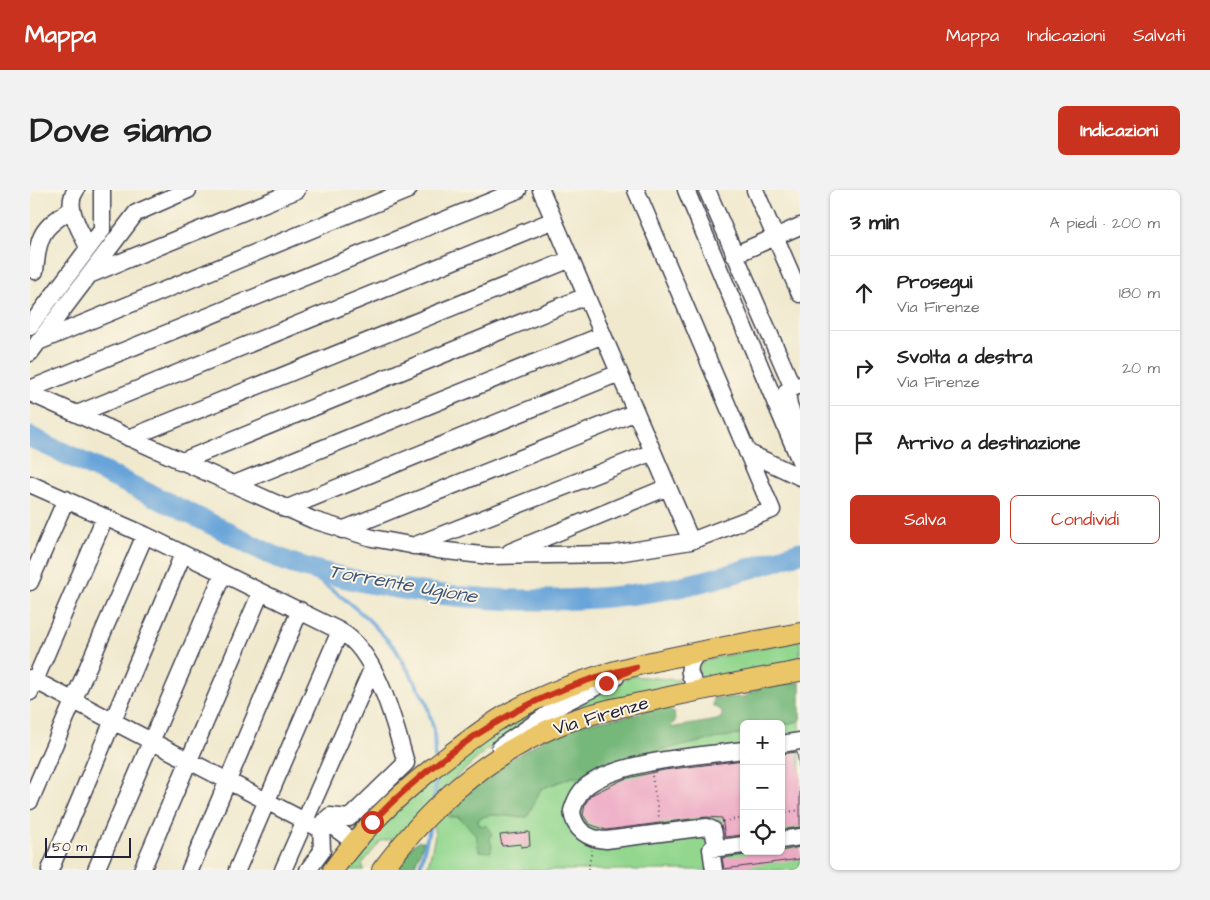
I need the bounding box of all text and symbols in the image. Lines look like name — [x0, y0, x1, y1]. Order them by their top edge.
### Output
text: Mappa — [25, 18, 96, 52]
text: Mappa — [946, 23, 999, 48]
text: Indicazioni — [1027, 23, 1105, 48]
text: Salvati — [1133, 23, 1185, 48]
text: Dove siamo — [30, 106, 211, 155]
button: Indicazioni — [1058, 106, 1180, 155]
text: 3 min — [850, 208, 899, 237]
text: A piedi · 200 m — [1049, 212, 1160, 234]
text: Prosegui — [897, 269, 972, 296]
icon: ahead — [850, 279, 878, 307]
text: 180 m — [1119, 282, 1160, 304]
text: Via Firenze — [897, 296, 980, 318]
text: Svolta a destra — [897, 344, 1032, 371]
icon: right — [850, 354, 878, 382]
text: 20 m — [1122, 357, 1160, 379]
text: Via Firenze — [897, 371, 980, 393]
icon: arrive — [850, 429, 878, 457]
text: Arrivo a destinazione — [897, 430, 1080, 457]
button: Salva — [850, 495, 1000, 544]
button: Condividi — [1010, 495, 1160, 544]
water label: Torrente Ugione — [326, 557, 481, 612]
route end — [595, 672, 618, 695]
street label: Via Firenze — [550, 690, 652, 742]
map controls — [740, 720, 785, 855]
button: + — [740, 720, 785, 765]
button: − — [740, 765, 785, 810]
button: locate — [740, 810, 785, 855]
route start — [361, 811, 384, 834]
scale bar — [45, 835, 131, 858]
text: 50 m — [52, 837, 87, 857]

